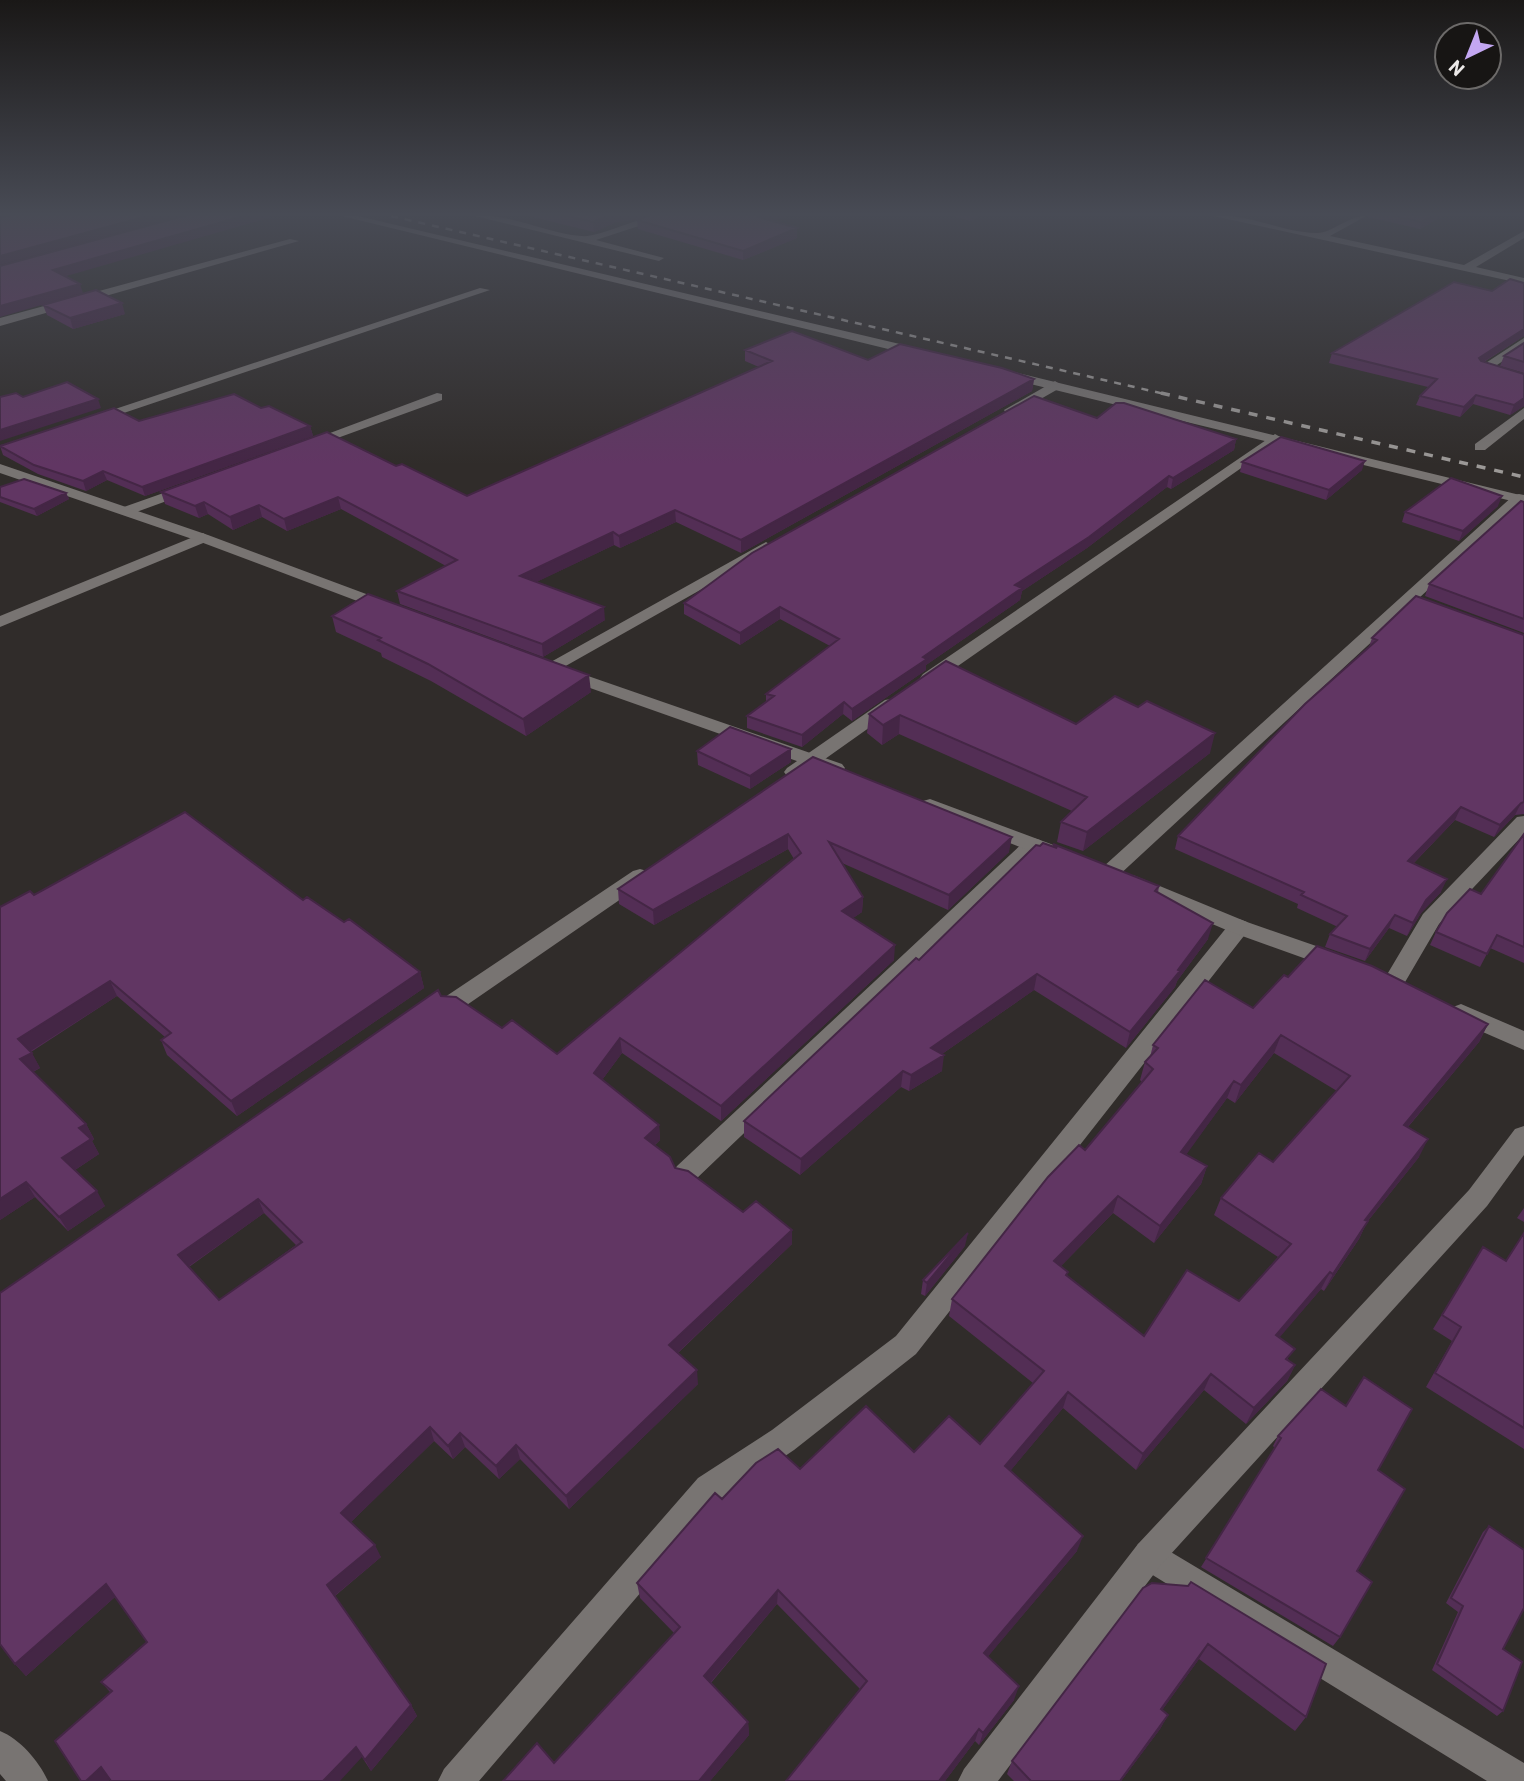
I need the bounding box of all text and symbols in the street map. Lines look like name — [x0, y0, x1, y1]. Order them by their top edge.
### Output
north arrow — [1433, 21, 1503, 91]
text: N — [1444, 56, 1469, 82]

